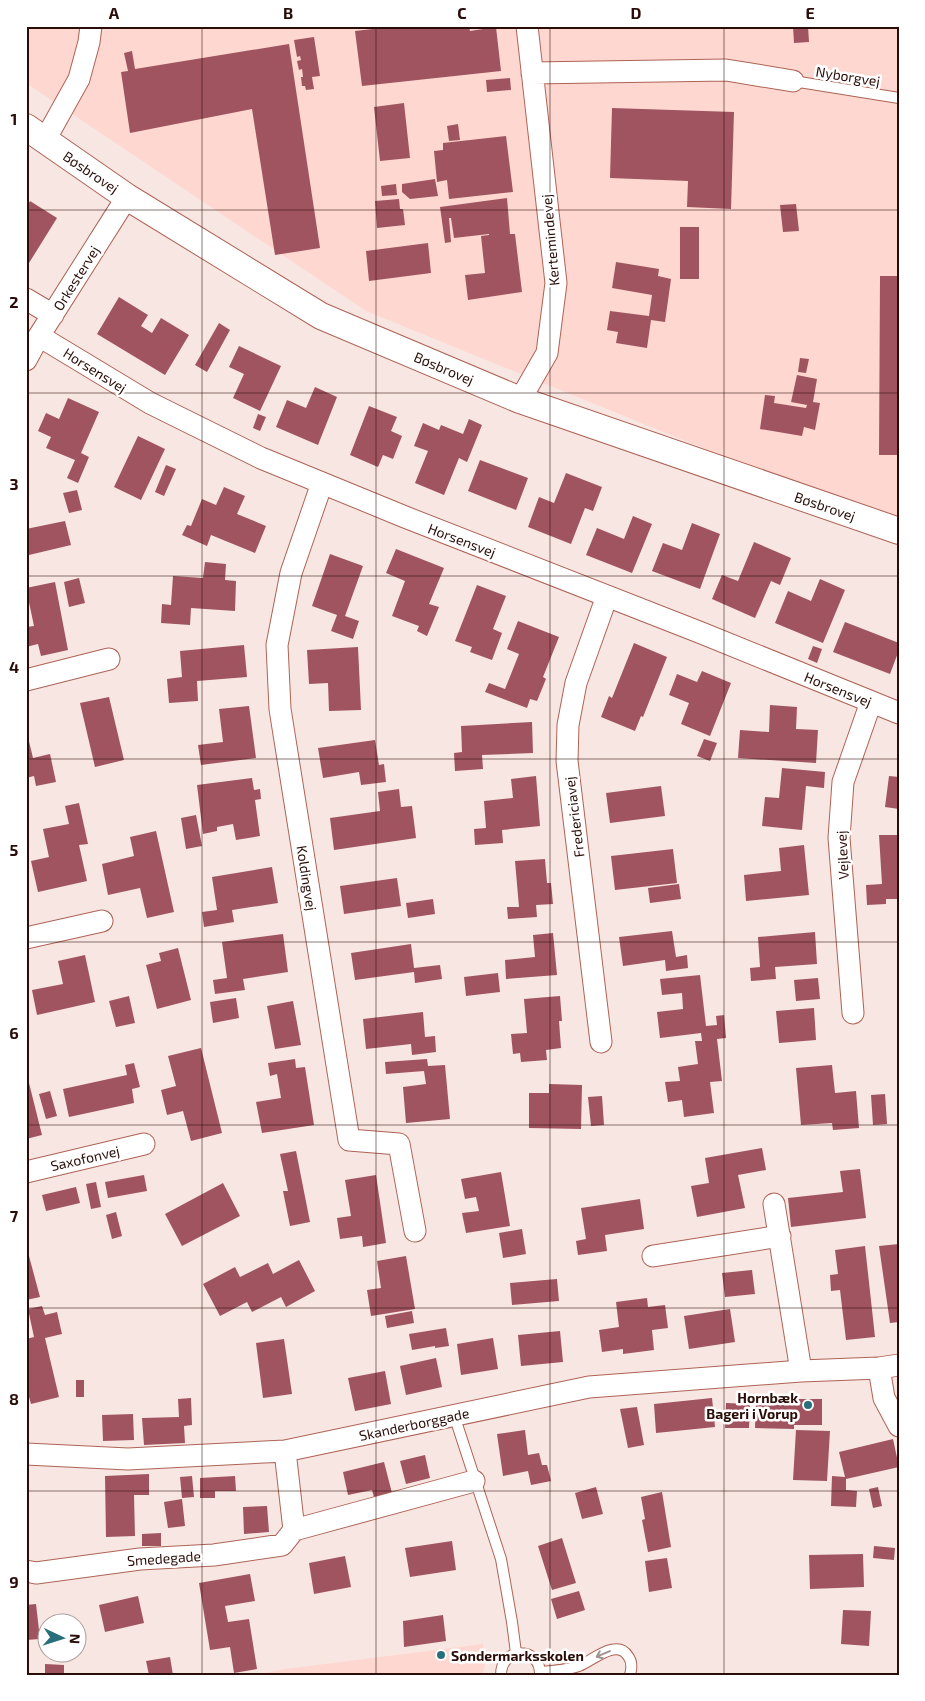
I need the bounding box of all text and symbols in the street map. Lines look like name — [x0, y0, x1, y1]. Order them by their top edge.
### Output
text: A — [109, 3, 120, 22]
text: B — [283, 3, 293, 22]
text: C — [457, 3, 467, 22]
text: D — [631, 3, 642, 22]
text: E — [805, 3, 815, 22]
street label: Nyborgvej — [815, 63, 881, 89]
text: 1 — [11, 109, 17, 128]
street label: Bøsbrovej — [60, 147, 122, 197]
street label: Kertemindevej — [538, 194, 562, 286]
street label: Orkestervej — [49, 242, 103, 314]
text: 2 — [9, 292, 19, 311]
street label: Horsensvej — [60, 344, 130, 396]
street label: Bøsbrovej — [412, 348, 476, 388]
text: 3 — [9, 474, 19, 493]
street label: Bøsbrovej — [792, 488, 858, 524]
street label: Horsensvej — [426, 519, 498, 561]
text: 4 — [9, 657, 19, 676]
street label: Horsensvej — [802, 668, 874, 710]
street label: Fredericiavej — [561, 776, 587, 858]
street label: Vejlevej — [832, 830, 852, 880]
text: 5 — [10, 840, 19, 859]
street label: Koldingvej — [293, 844, 321, 912]
text: 6 — [9, 1023, 19, 1042]
street label: Saxofonvej — [49, 1142, 121, 1174]
text: 7 — [10, 1206, 19, 1225]
text: 8 — [9, 1389, 19, 1408]
place label: Hornbæk Bageri i Vorup — [706, 1389, 798, 1422]
marker: Hornbæk Bageri i Vorup — [802, 1399, 814, 1411]
street label: Skanderborggade — [357, 1404, 471, 1444]
street label: Smedegade — [126, 1547, 202, 1569]
text: 9 — [9, 1572, 19, 1591]
north arrow — [38, 1614, 88, 1664]
text: N — [67, 1633, 84, 1645]
place label: Søndermarksskolen — [451, 1647, 584, 1664]
marker: Søndermarksskolen — [435, 1649, 447, 1661]
one-way arrow — [596, 1649, 611, 1659]

